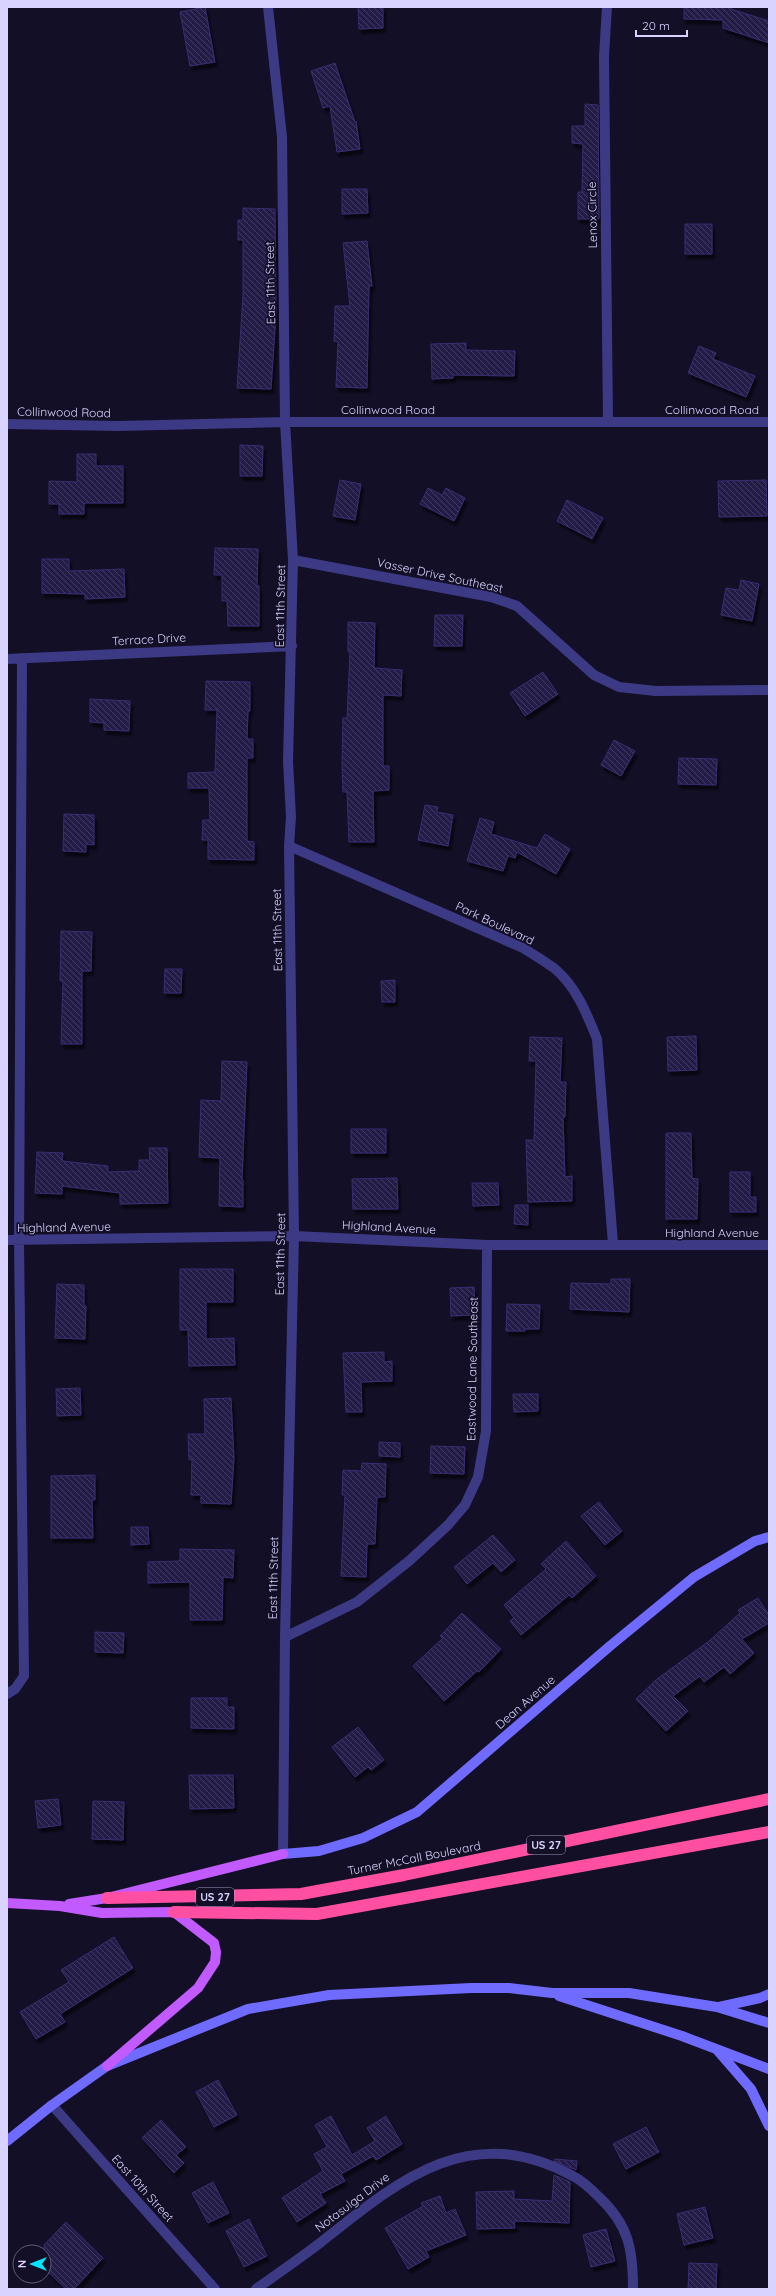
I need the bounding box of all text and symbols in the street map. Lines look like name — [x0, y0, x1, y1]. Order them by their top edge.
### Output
scale bar — [636, 12, 687, 38]
text: 20 m — [642, 18, 670, 33]
street label: Lenox Circle — [584, 181, 600, 248]
street label: East 11th Street — [262, 241, 278, 325]
street label: Collinwood Road — [341, 402, 435, 417]
street label: Collinwood Road — [665, 402, 759, 417]
street label: Collinwood Road — [17, 404, 111, 420]
street label: Vasser Drive Southeast — [375, 554, 505, 596]
street label: East 11th Street — [272, 564, 288, 648]
street label: Terrace Drive — [112, 630, 187, 648]
street label: East 11th Street — [269, 888, 285, 972]
street label: Park Boulevard — [453, 898, 537, 948]
street label: East 11th Street — [272, 1212, 288, 1296]
street label: Highland Avenue — [342, 1217, 437, 1237]
street label: Highland Avenue — [17, 1219, 111, 1235]
street label: Highland Avenue — [665, 1225, 759, 1240]
street label: Eastwood Lane Southeast — [463, 1297, 481, 1441]
street label: East 11th Street — [265, 1536, 281, 1620]
street label: Dean Avenue — [492, 1672, 558, 1732]
road number: US 27 — [527, 1836, 565, 1854]
street label: Turner McCall Boulevard — [346, 1838, 482, 1878]
road number: US 27 — [196, 1888, 234, 1906]
street label: East 10th Street — [109, 2151, 177, 2225]
street label: Notasulga Drive — [312, 2169, 392, 2235]
north arrow — [12, 2244, 52, 2284]
text: N — [15, 2260, 29, 2268]

